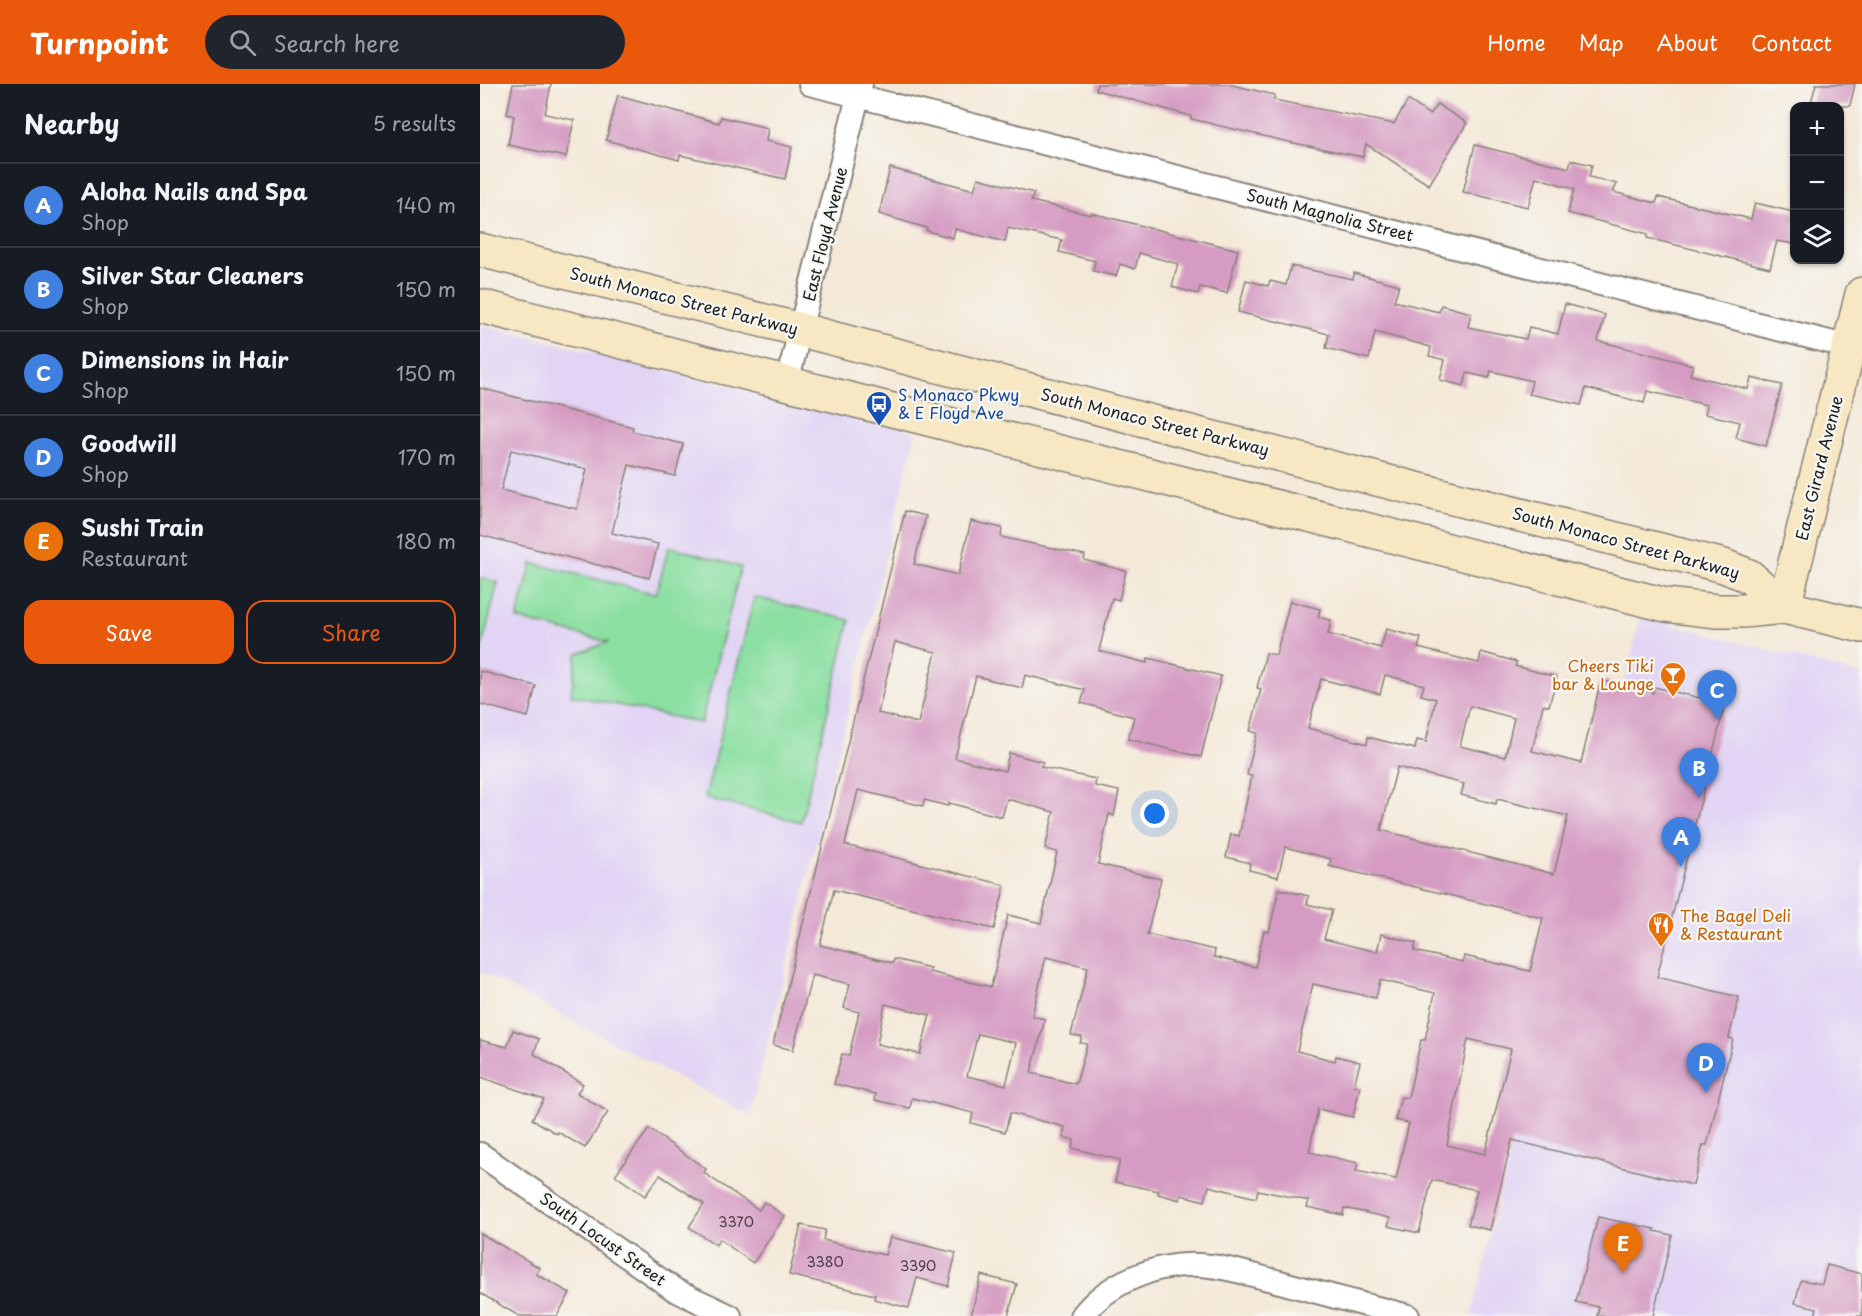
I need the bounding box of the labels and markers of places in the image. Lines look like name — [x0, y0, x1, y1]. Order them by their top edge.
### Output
place label: S Monaco Pkwy & E Floyd Ave — [898, 382, 1019, 424]
bus stop icon: S Monaco Pkwy & E Floyd Ave — [864, 389, 894, 427]
place label: Cheers Tiki bar & Lounge — [1552, 653, 1654, 695]
bar icon: Cheers Tiki bar & Lounge — [1658, 660, 1688, 698]
pin: C — [1698, 670, 1736, 720]
pin: B — [1680, 748, 1718, 798]
pin: A — [1662, 818, 1700, 867]
place label: The Bagel Deli & Restaurant — [1680, 903, 1791, 945]
restaurant icon: The Bagel Deli & Restaurant — [1646, 910, 1676, 948]
pin: D — [1686, 1044, 1726, 1093]
pin: E — [1604, 1224, 1642, 1273]

